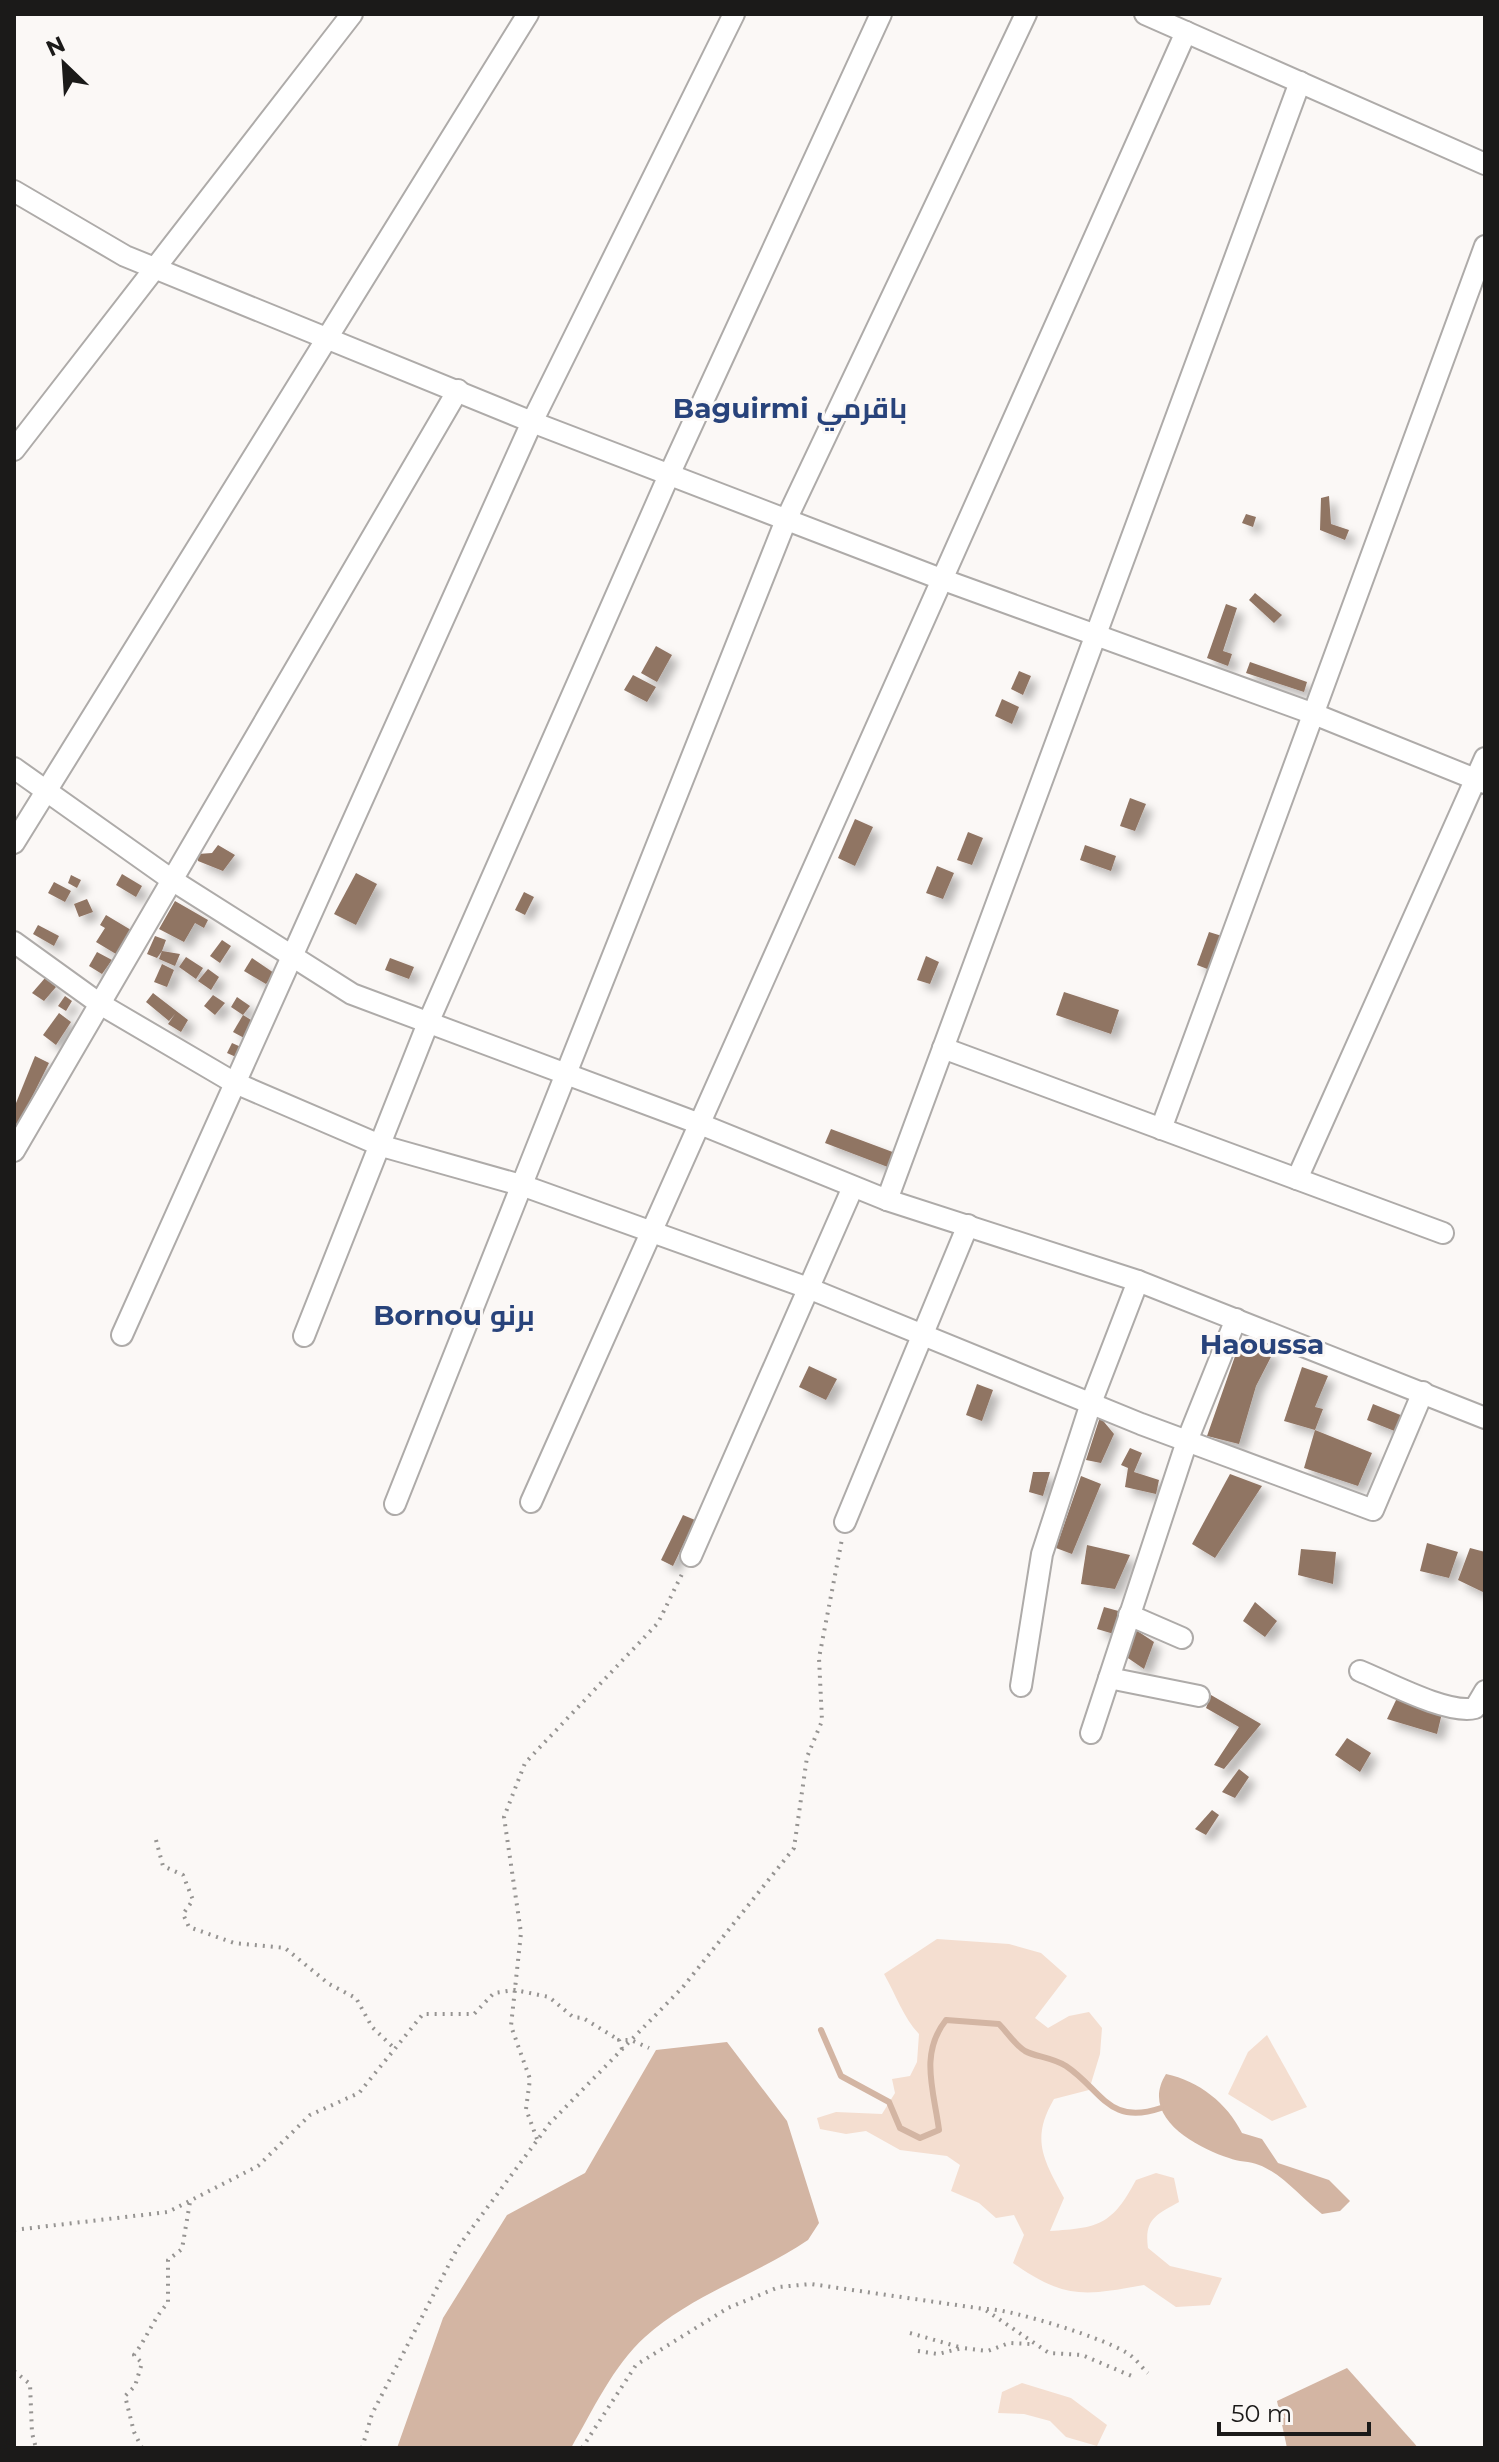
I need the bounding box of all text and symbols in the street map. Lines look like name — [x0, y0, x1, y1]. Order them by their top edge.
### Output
north arrow — [24, 24, 104, 104]
text: N — [42, 30, 70, 62]
district label: Baguirmi باقرمي — [673, 391, 907, 431]
district label: Bornou برنو — [373, 1298, 535, 1332]
district label: Haoussa — [1200, 1327, 1324, 1361]
scale bar — [1219, 2386, 1369, 2436]
text: 50 m — [1231, 2399, 1292, 2428]

